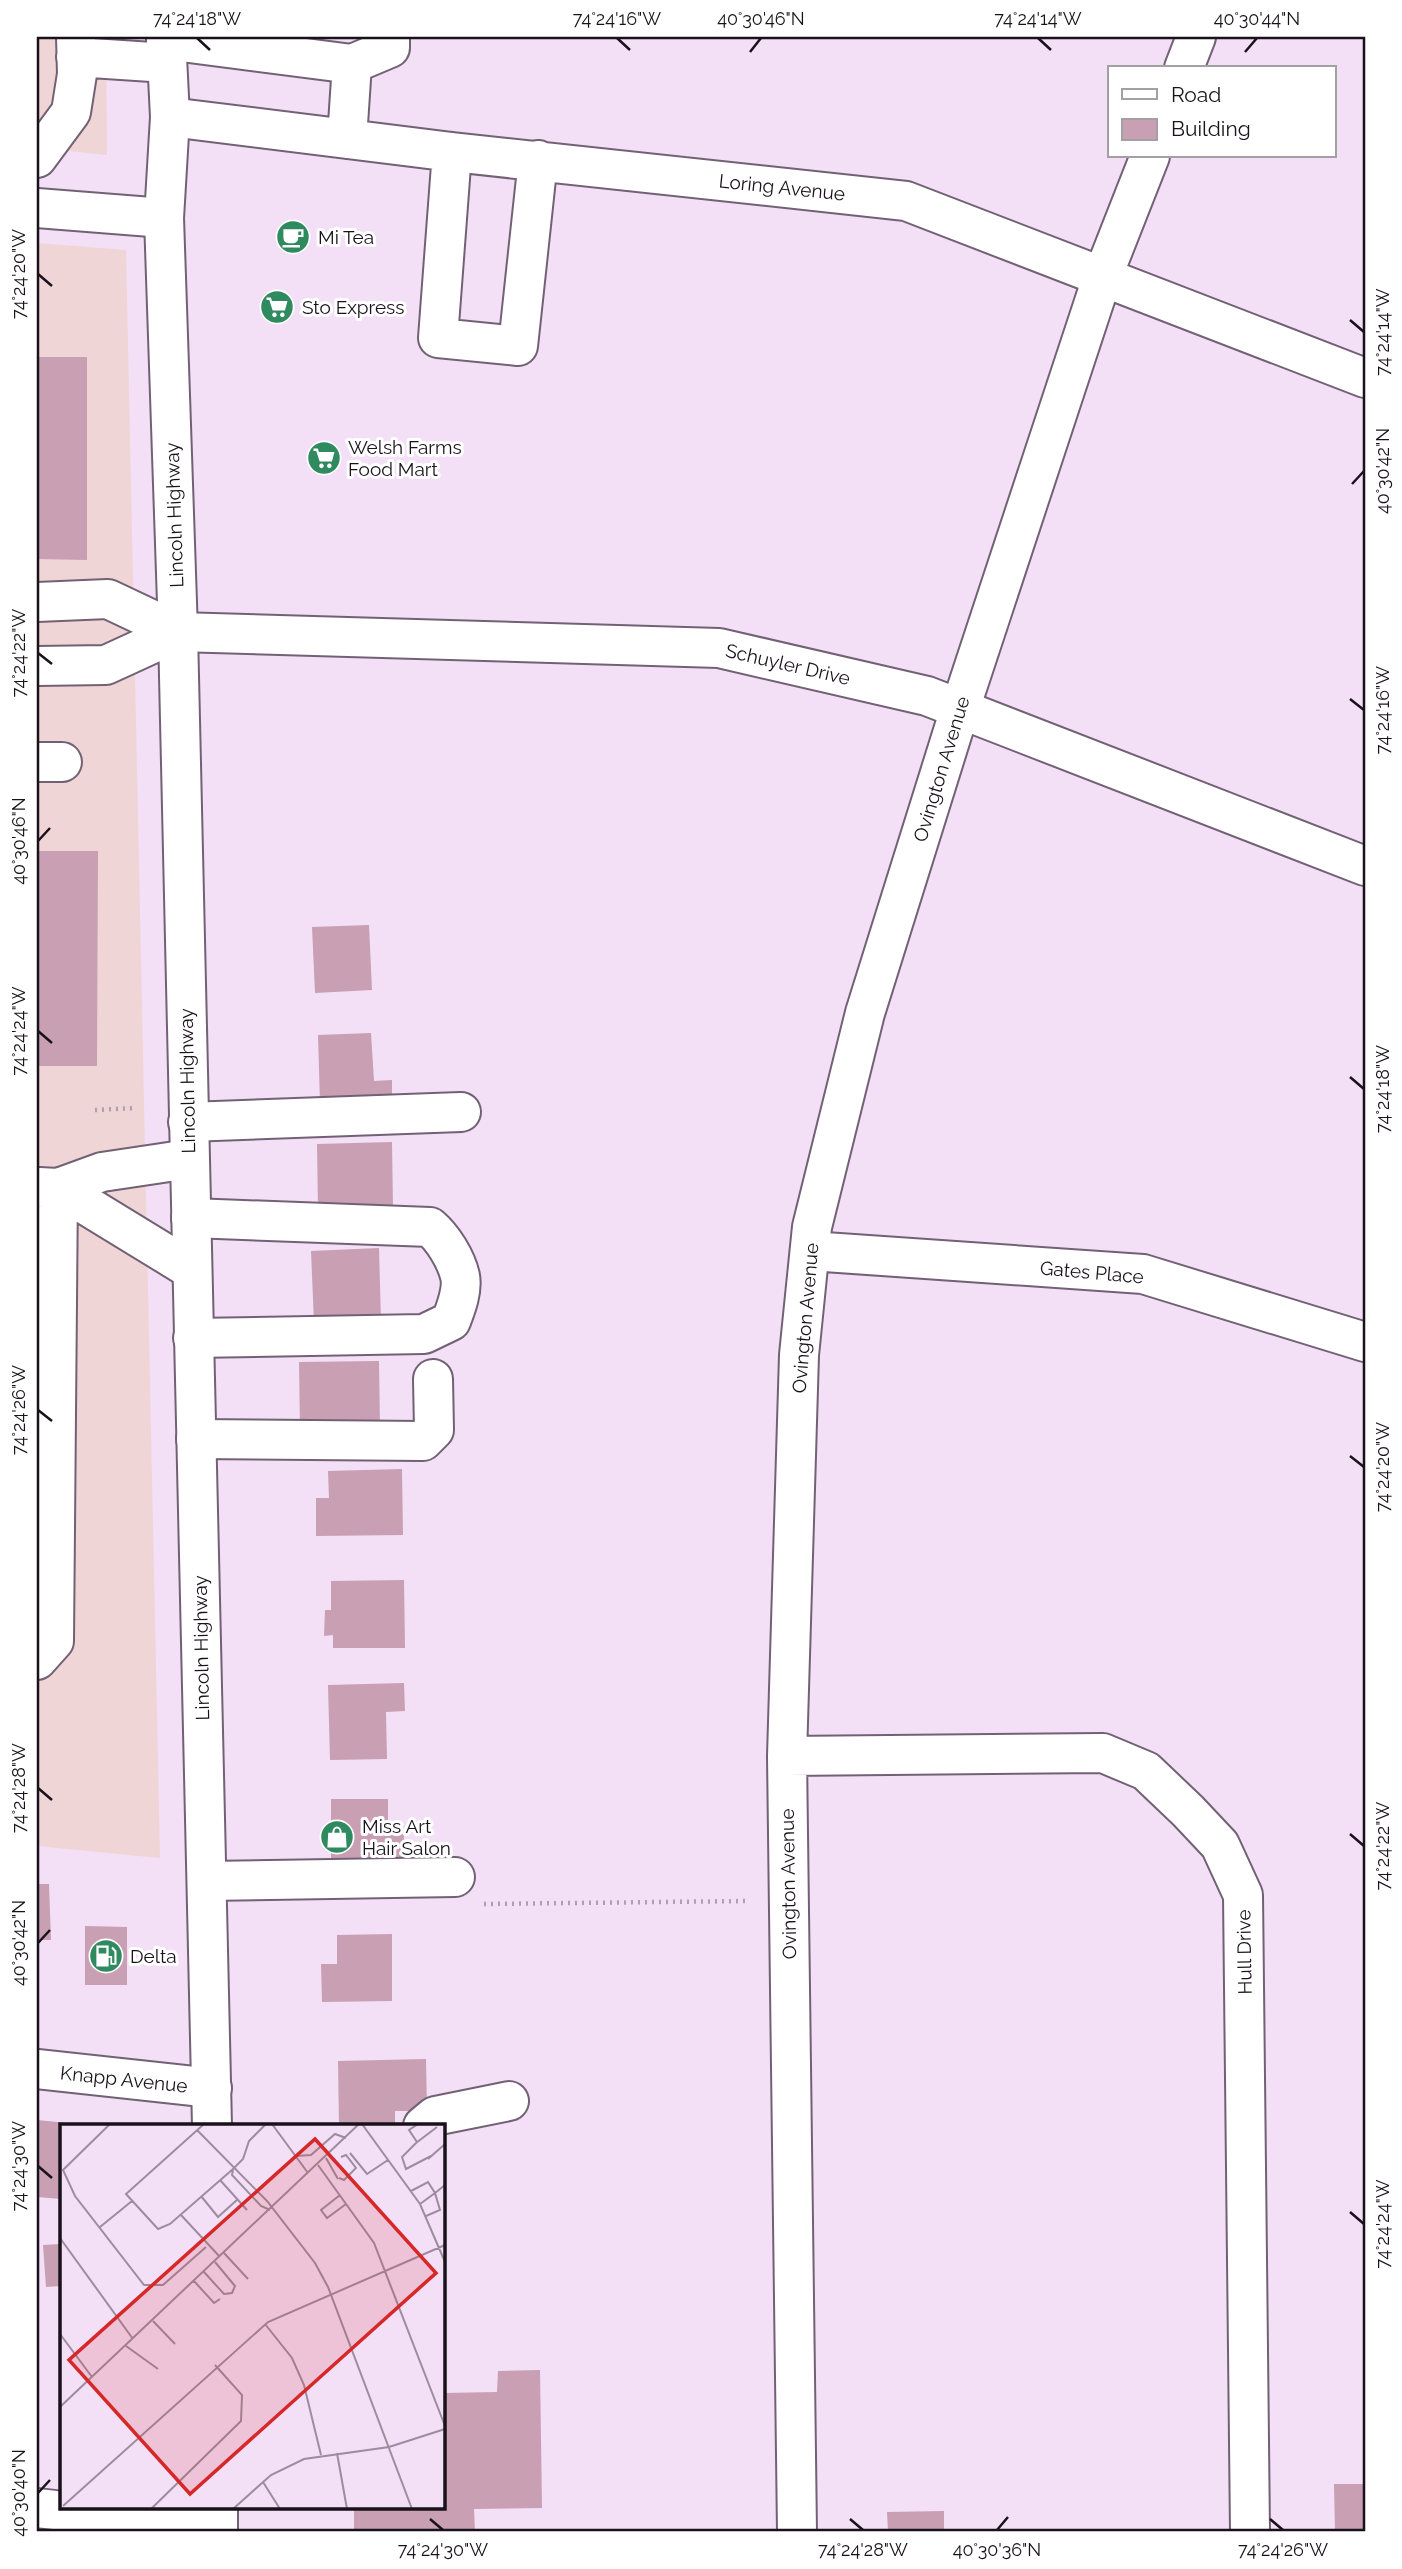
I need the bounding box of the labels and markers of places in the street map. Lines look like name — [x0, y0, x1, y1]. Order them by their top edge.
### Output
cafe icon: Mi Tea — [274, 218, 312, 256]
place label: Mi Tea — [318, 226, 374, 248]
supermarket icon: Sto Express — [258, 288, 296, 326]
place label: Sto Express — [302, 296, 404, 318]
place label: Welsh Farms Food Mart — [348, 436, 462, 480]
supermarket icon: Welsh Farms Food Mart — [305, 439, 343, 477]
place label: Miss Art Hair Salon — [362, 1815, 451, 1859]
shop icon: Miss Art Hair Salon — [318, 1818, 356, 1856]
fuel station icon: Delta — [87, 1937, 125, 1975]
place label: Delta — [130, 1945, 177, 1967]

